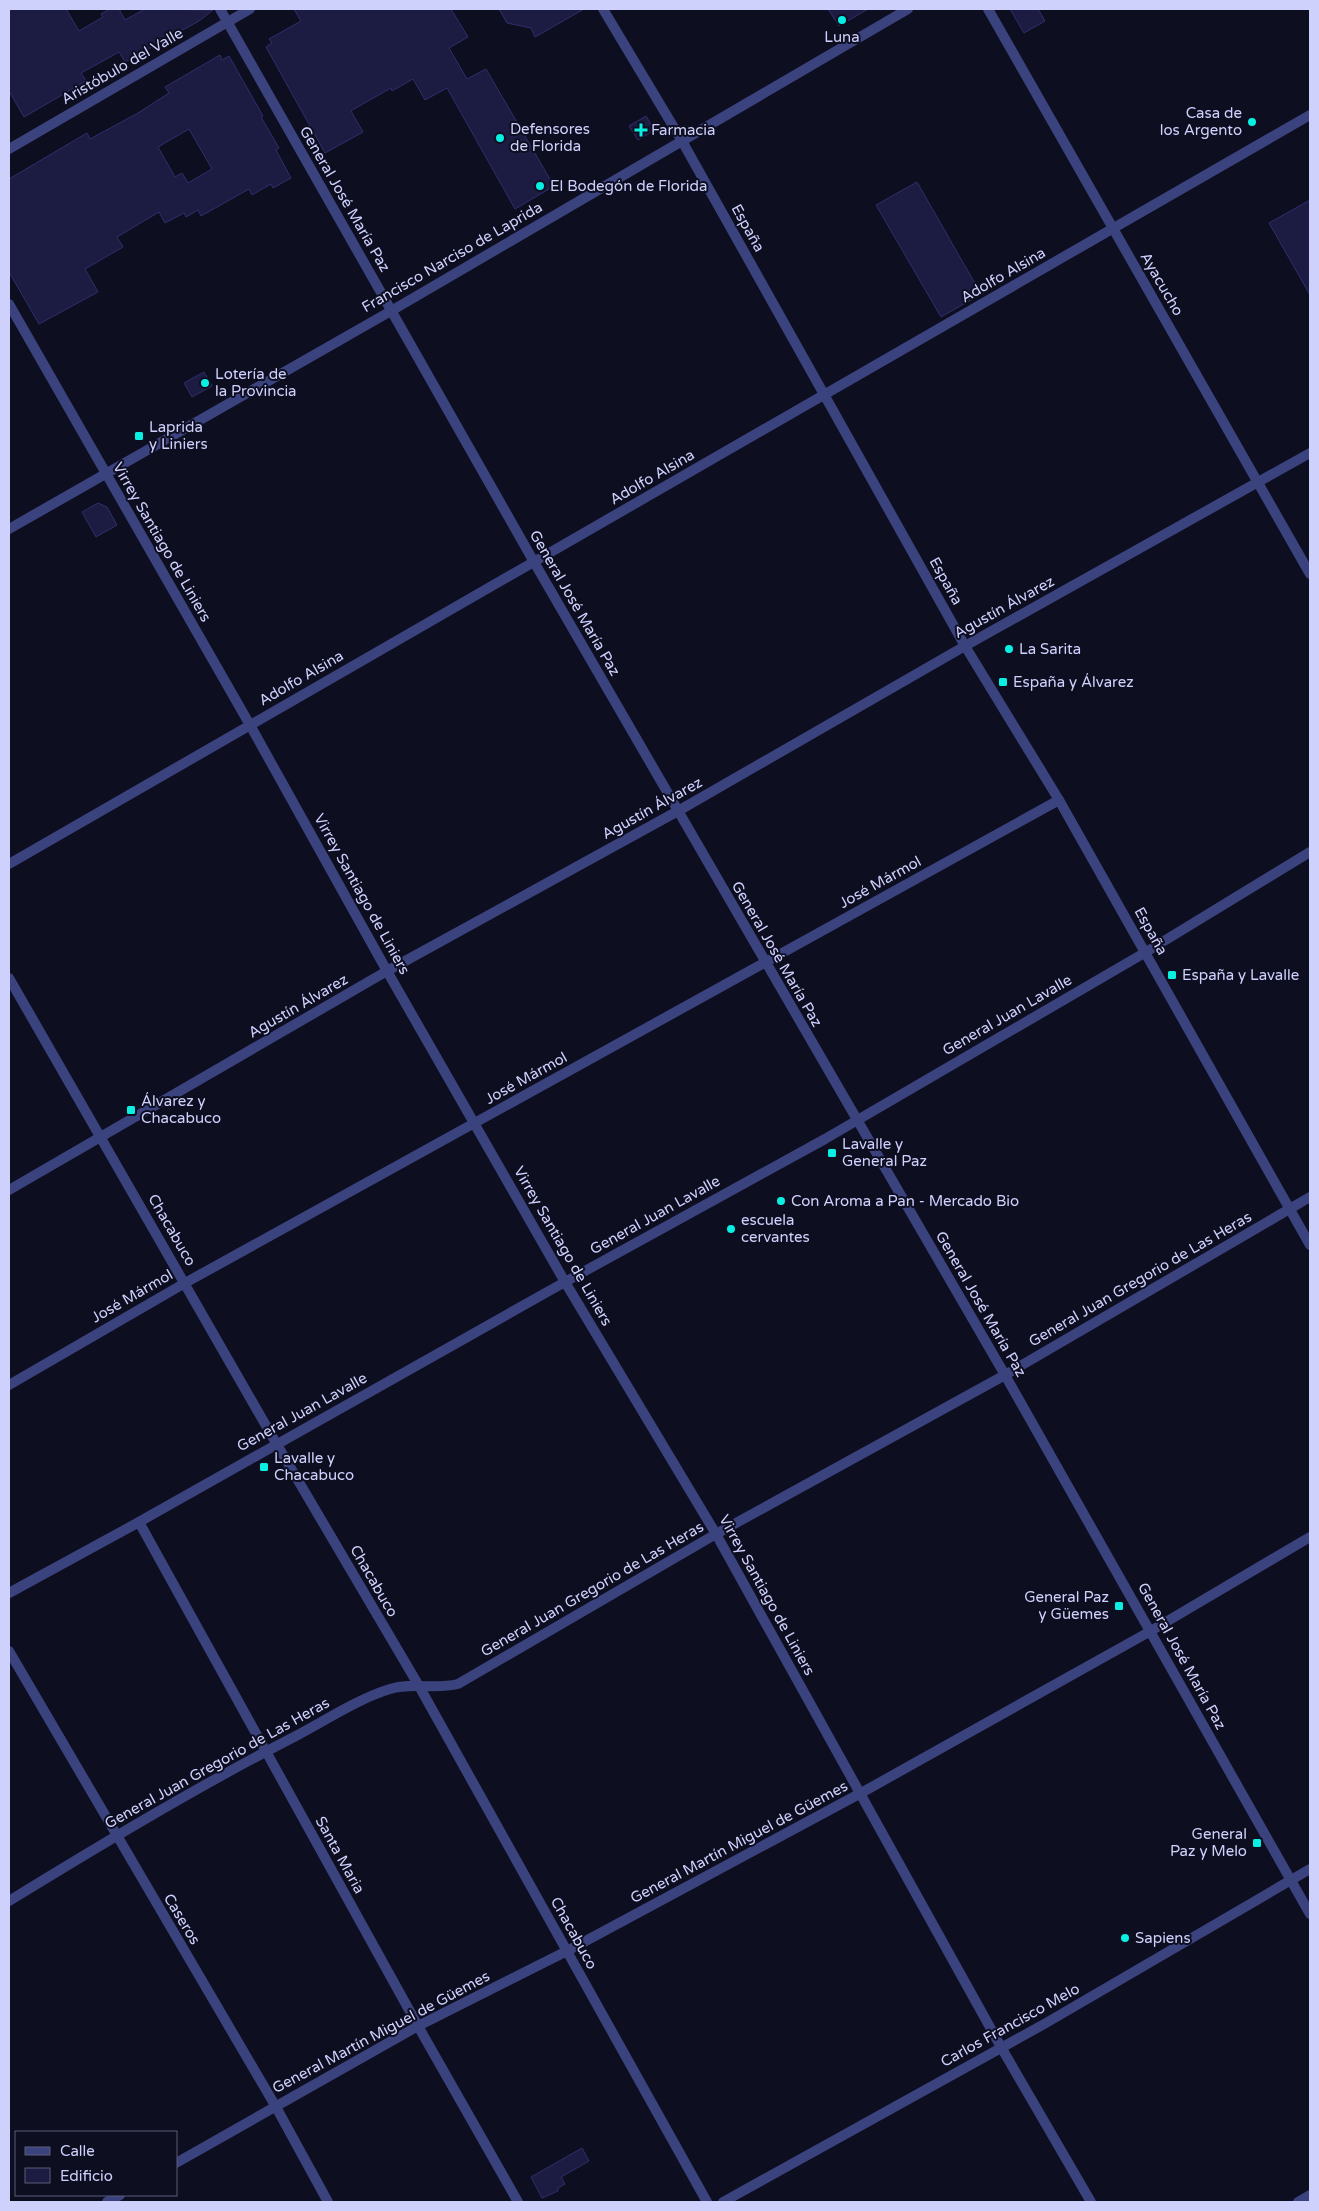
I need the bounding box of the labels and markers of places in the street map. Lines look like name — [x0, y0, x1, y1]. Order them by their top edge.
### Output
marker: Luna — [836, 14, 848, 26]
place label: Luna — [824, 28, 860, 46]
place label: Casa de los Argento — [1160, 104, 1242, 139]
marker: Casa de los Argento — [1246, 116, 1258, 128]
place label: Defensores de Florida — [510, 120, 590, 155]
place label: Farmacia — [651, 121, 716, 139]
marker: Farmacia — [635, 124, 647, 136]
marker: Defensores de Florida — [494, 132, 506, 144]
place label: El Bodegón de Florida — [550, 177, 707, 195]
marker: El Bodegón de Florida — [534, 180, 546, 192]
place label: Lotería de la Provincia — [215, 365, 297, 400]
marker: Lotería de la Provincia — [199, 377, 211, 389]
place label: Laprida y Liniers — [149, 418, 208, 453]
marker: Laprida y Liniers — [133, 430, 145, 442]
place label: La Sarita — [1019, 640, 1081, 658]
marker: La Sarita — [1003, 643, 1015, 655]
place label: España y Álvarez — [1013, 673, 1134, 691]
marker: España y Álvarez — [997, 676, 1009, 688]
place label: España y Lavalle — [1182, 966, 1299, 984]
marker: España y Lavalle — [1166, 969, 1178, 981]
place label: Álvarez y Chacabuco — [141, 1092, 221, 1127]
marker: Álvarez y Chacabuco — [125, 1104, 137, 1116]
place label: Lavalle y General Paz — [842, 1135, 927, 1170]
marker: Lavalle y General Paz — [826, 1147, 838, 1159]
place label: Con Aroma a Pan - Mercado Bio — [791, 1192, 1019, 1210]
marker: Con Aroma a Pan - Mercado Bio — [775, 1195, 787, 1207]
place label: escuela cervantes — [741, 1211, 810, 1246]
marker: escuela cervantes — [725, 1223, 737, 1235]
place label: Lavalle y Chacabuco — [274, 1449, 354, 1484]
marker: Lavalle y Chacabuco — [258, 1461, 270, 1473]
place label: General Paz y Güemes — [1024, 1588, 1109, 1623]
marker: General Paz y Güemes — [1113, 1600, 1125, 1612]
place label: General Paz y Melo — [1170, 1825, 1247, 1860]
marker: General Paz y Melo — [1251, 1837, 1263, 1849]
place label: Sapiens — [1135, 1929, 1191, 1947]
marker: Sapiens — [1119, 1932, 1131, 1944]

